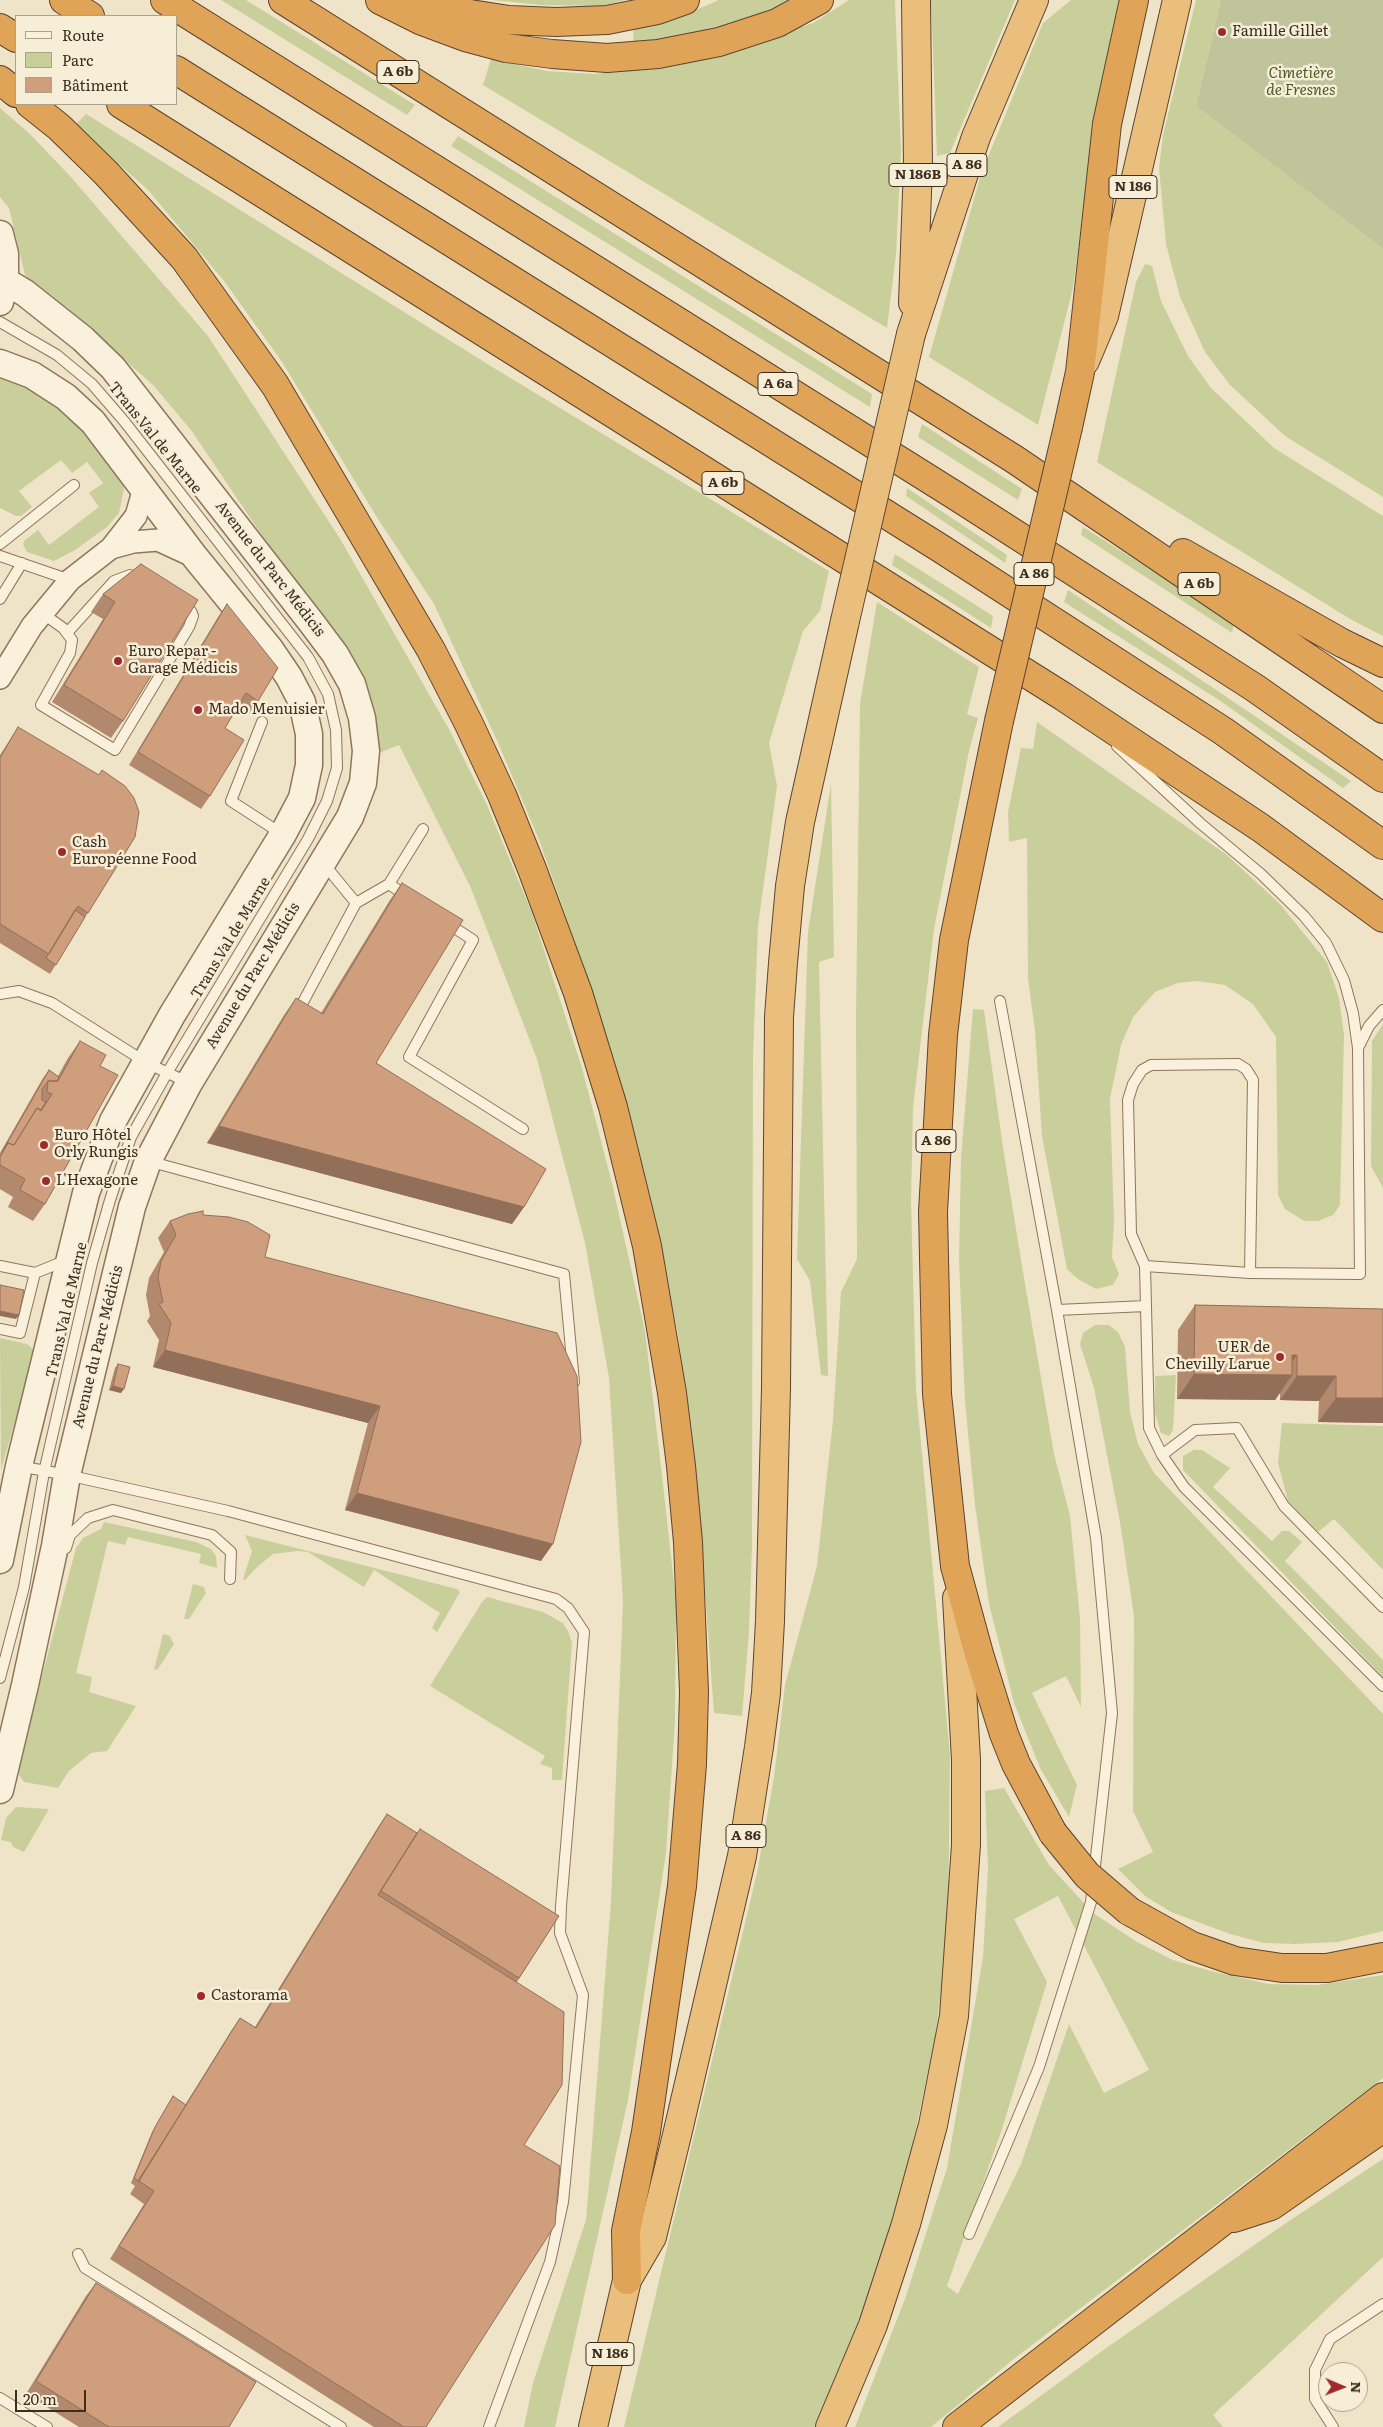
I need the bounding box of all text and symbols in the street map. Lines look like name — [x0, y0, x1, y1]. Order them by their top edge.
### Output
legend — [15, 15, 178, 105]
text: Route — [62, 23, 104, 46]
place label: Famille Gillet — [1232, 23, 1329, 41]
marker: Famille Gillet — [1216, 26, 1228, 38]
text: Parc — [62, 48, 93, 71]
road number: A 6b — [377, 61, 419, 84]
park label: Cimetière de Fresnes — [1266, 65, 1336, 100]
text: Bâtiment — [62, 73, 128, 96]
road number: A 86 — [947, 154, 987, 176]
road number: N 186B — [889, 164, 947, 186]
road number: N 186 — [1109, 176, 1157, 198]
road number: A 6a — [758, 372, 798, 396]
street label: Trans Val de Marne — [104, 378, 206, 498]
road number: A 6b — [702, 472, 744, 494]
street label: Avenue du Parc Médicis — [211, 497, 329, 641]
road number: A 86 — [1014, 562, 1054, 586]
road number: A 6b — [1178, 572, 1220, 596]
place label: Euro Repar - Garage Médicis — [128, 643, 237, 678]
marker: Euro Repar - Garage Médicis — [112, 655, 124, 667]
place label: Mado Menuisier — [208, 701, 325, 719]
marker: Mado Menuisier — [192, 704, 204, 716]
place label: Cash Européenne Food — [72, 834, 197, 869]
marker: Cash Européenne Food — [56, 846, 68, 858]
street label: Trans Val de Marne — [188, 874, 274, 1002]
street label: Avenue du Parc Médicis — [202, 900, 304, 1052]
place label: Euro Hôtel Orly Rungis — [54, 1127, 138, 1162]
road number: A 86 — [916, 1130, 956, 1152]
marker: Euro Hôtel Orly Rungis — [38, 1139, 50, 1151]
place label: L'Hexagone — [56, 1172, 138, 1190]
marker: L'Hexagone — [40, 1175, 52, 1187]
street label: Trans Val de Marne — [43, 1240, 91, 1380]
street label: Avenue du Parc Médicis — [69, 1264, 127, 1430]
place label: UER de Chevilly Larue — [1165, 1339, 1270, 1374]
marker: UER de Chevilly Larue — [1274, 1351, 1286, 1363]
road number: A 86 — [726, 1824, 766, 1848]
place label: Castorama — [211, 1987, 288, 2005]
marker: Castorama — [195, 1990, 207, 2002]
road number: N 186 — [586, 2342, 634, 2366]
north arrow — [1318, 2362, 1368, 2412]
scale bar — [18, 2380, 89, 2412]
text: N — [1347, 2381, 1367, 2393]
text: 20 m — [23, 2387, 57, 2410]

